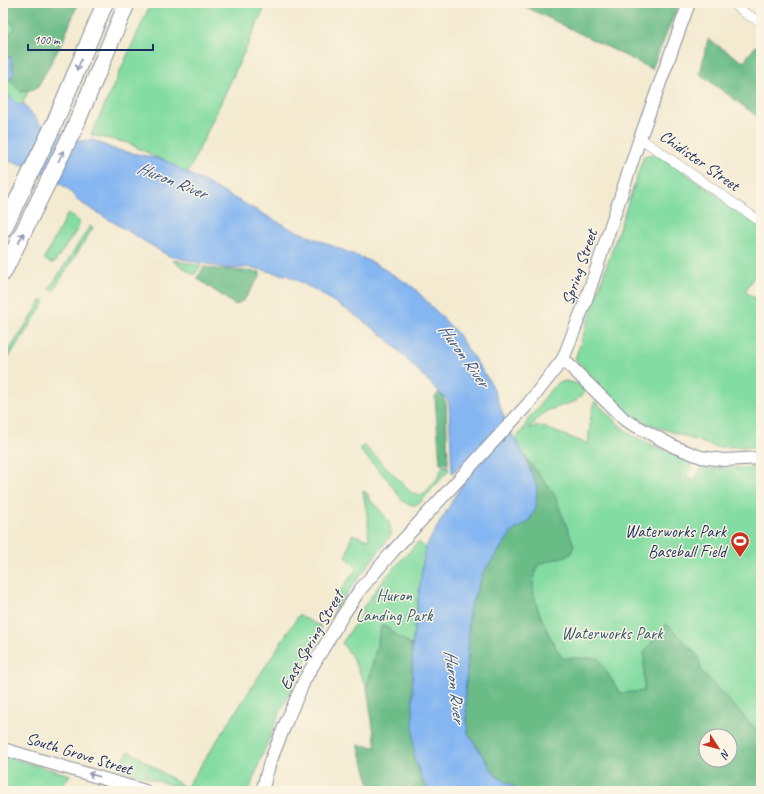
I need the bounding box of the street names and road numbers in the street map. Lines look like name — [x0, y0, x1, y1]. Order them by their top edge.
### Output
street label: Chidister Street — [656, 125, 746, 197]
street label: Spring Street — [557, 224, 603, 308]
street label: East Spring Street — [275, 585, 349, 694]
street label: South Grove Street — [23, 727, 137, 780]

